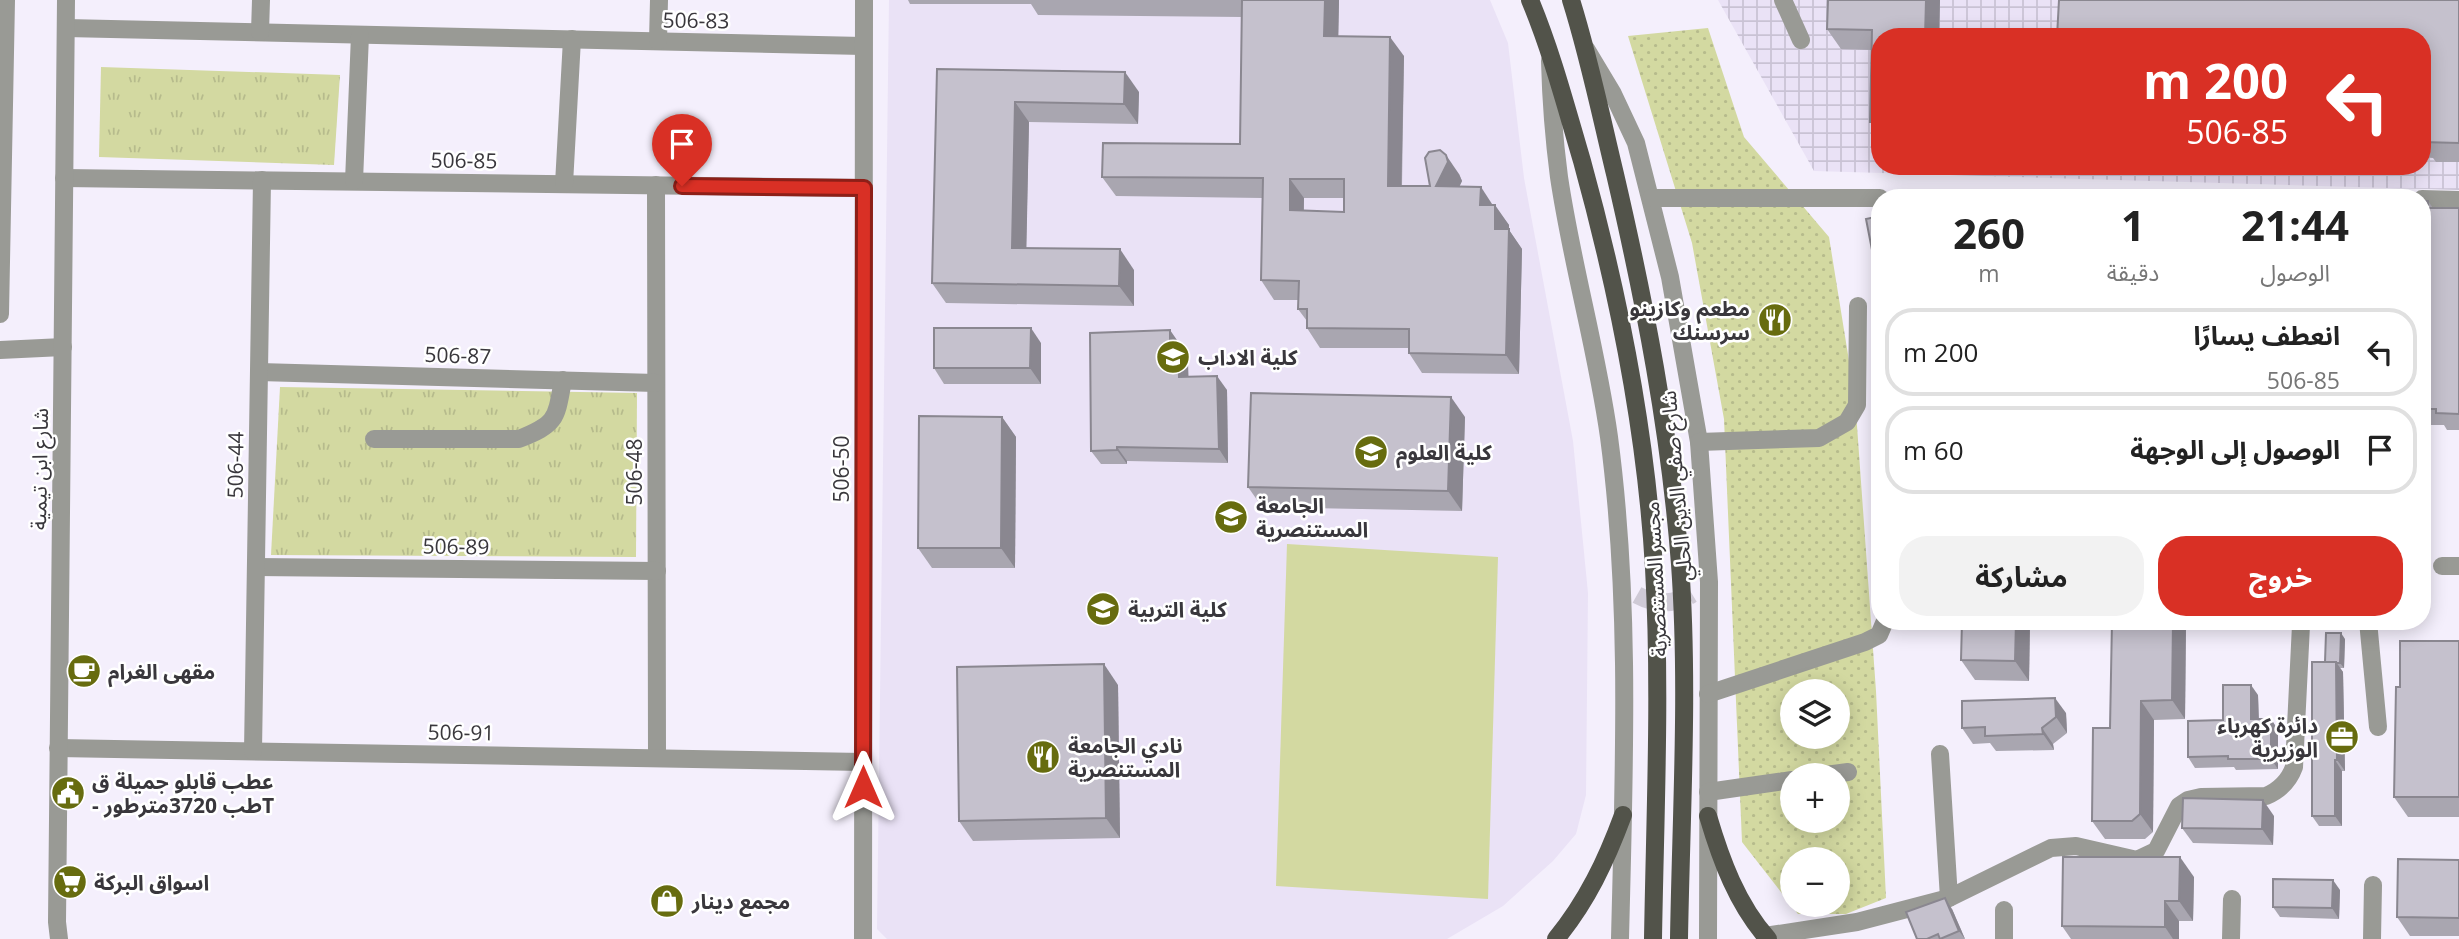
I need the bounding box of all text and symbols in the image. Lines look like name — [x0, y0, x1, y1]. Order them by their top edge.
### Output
street label: 506-83 — [662, 5, 730, 35]
text: 200 m — [2143, 47, 2288, 113]
icon: left — [2312, 56, 2403, 147]
text: 506-85 — [2186, 110, 2288, 153]
pin — [652, 114, 712, 186]
icon: arrive — [663, 125, 701, 163]
street label: 506-85 — [430, 145, 498, 175]
text: 1 — [2121, 196, 2145, 253]
text: 21:44 — [2241, 196, 2349, 253]
text: 260 — [1953, 204, 2025, 261]
text: دقيقة — [2107, 256, 2159, 288]
text: الوصول — [2260, 256, 2330, 288]
text: m — [1978, 257, 2000, 289]
place label: مطعم وكازينو سرسنك — [1630, 294, 1750, 346]
restaurant icon: مطعم وكازينو سرسنك — [1756, 301, 1794, 339]
text: انعطف يسارًا — [2194, 317, 2340, 353]
icon: left — [2361, 333, 2399, 371]
text: 200 m — [1903, 334, 1978, 370]
school or university icon: كلية الاداب — [1154, 338, 1192, 376]
street label: 506-87 — [424, 340, 492, 370]
place label: كلية الاداب — [1198, 343, 1298, 371]
text: 506-85 — [2267, 364, 2340, 396]
street label: شارع صفي الدين الحلي — [1654, 389, 1701, 582]
street label: شارع ابن تيمية — [24, 408, 56, 530]
street label: 506-44 — [220, 431, 250, 499]
text: الوصول إلى الوجهة — [2130, 431, 2340, 467]
icon: arrive — [2361, 431, 2399, 469]
text: 60 m — [1903, 432, 1964, 468]
school or university icon: كلية العلوم — [1352, 433, 1390, 471]
street label: 506-50 — [827, 436, 855, 502]
place label: كلية العلوم — [1396, 438, 1492, 469]
street label: 506-48 — [620, 439, 648, 505]
place label: الجامعة المستنصرية — [1256, 491, 1368, 543]
school or university icon: الجامعة المستنصرية — [1212, 498, 1250, 536]
street label: مجسر المستنصرية — [1637, 501, 1673, 657]
street label: 506-89 — [422, 531, 490, 561]
button: مشاركة — [1899, 536, 2144, 616]
button: خروج — [2158, 536, 2403, 616]
school or university icon: كلية التربية — [1084, 590, 1122, 628]
place label: كلية التربية — [1128, 595, 1227, 623]
cafe icon: مقهى الغرام — [65, 652, 103, 690]
place label: مقهى الغرام — [108, 657, 215, 688]
map controls — [1780, 679, 1850, 917]
button: layers — [1780, 679, 1850, 749]
place label: دائرة كهرباء الوزيرية — [2217, 711, 2318, 763]
street label: 506-91 — [427, 717, 495, 747]
office icon: دائرة كهرباء الوزيرية — [2323, 718, 2361, 756]
place label: نادي الجامعة المستنصرية — [1068, 731, 1183, 783]
restaurant icon: نادي الجامعة المستنصرية — [1024, 738, 1062, 776]
position arrow — [826, 750, 900, 824]
button: + — [1780, 763, 1850, 833]
place label: عطب قابلو جميلة ق - طب 3720مترطورT — [92, 767, 274, 819]
public building icon: عطب قابلو جميلة ق - طب 3720مترطورT — [49, 774, 87, 812]
button: − — [1780, 847, 1850, 917]
supermarket icon: اسواق البركة — [51, 863, 89, 901]
place label: اسواق البركة — [94, 868, 209, 896]
shop icon: مجمع دينار — [648, 882, 686, 920]
place label: مجمع دينار — [691, 887, 790, 917]

